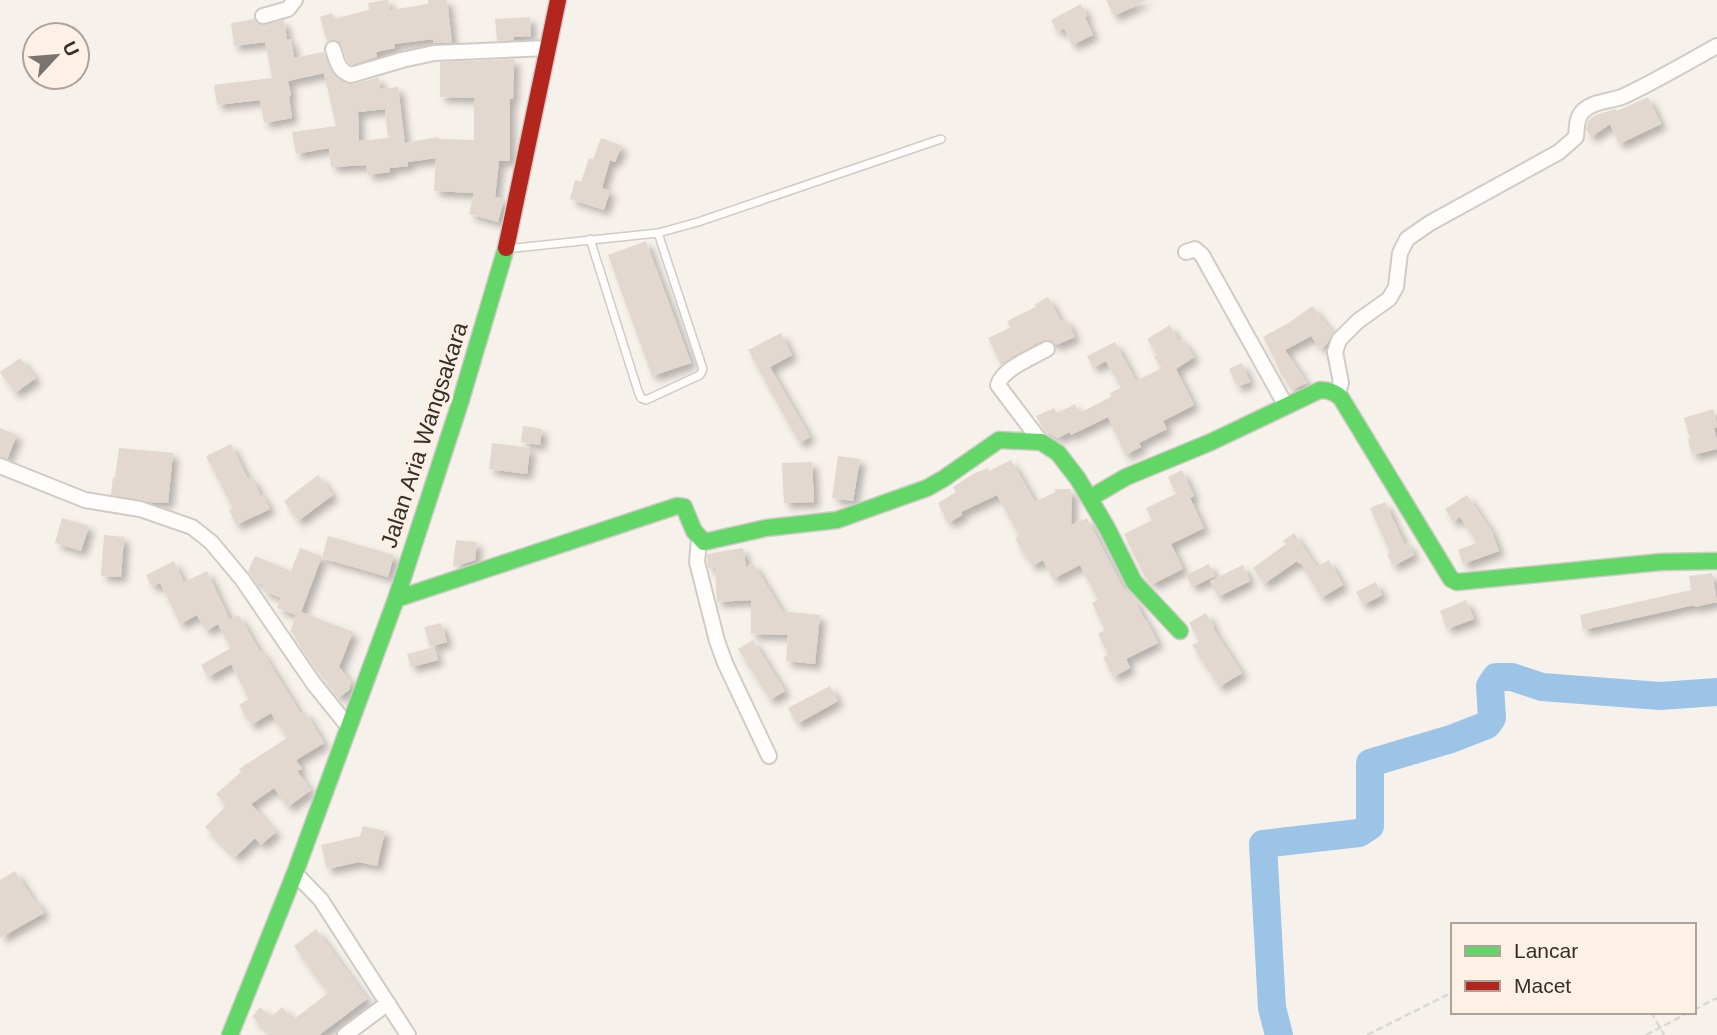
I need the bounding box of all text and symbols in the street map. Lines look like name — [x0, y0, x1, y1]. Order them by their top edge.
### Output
north arrow — [21, 21, 91, 91]
text: U — [58, 38, 83, 60]
street label: Jalan Aria Wangsakara — [375, 319, 473, 551]
legend — [1451, 923, 1696, 1014]
text: Lancar — [1514, 939, 1578, 962]
text: Macet — [1514, 974, 1571, 997]

